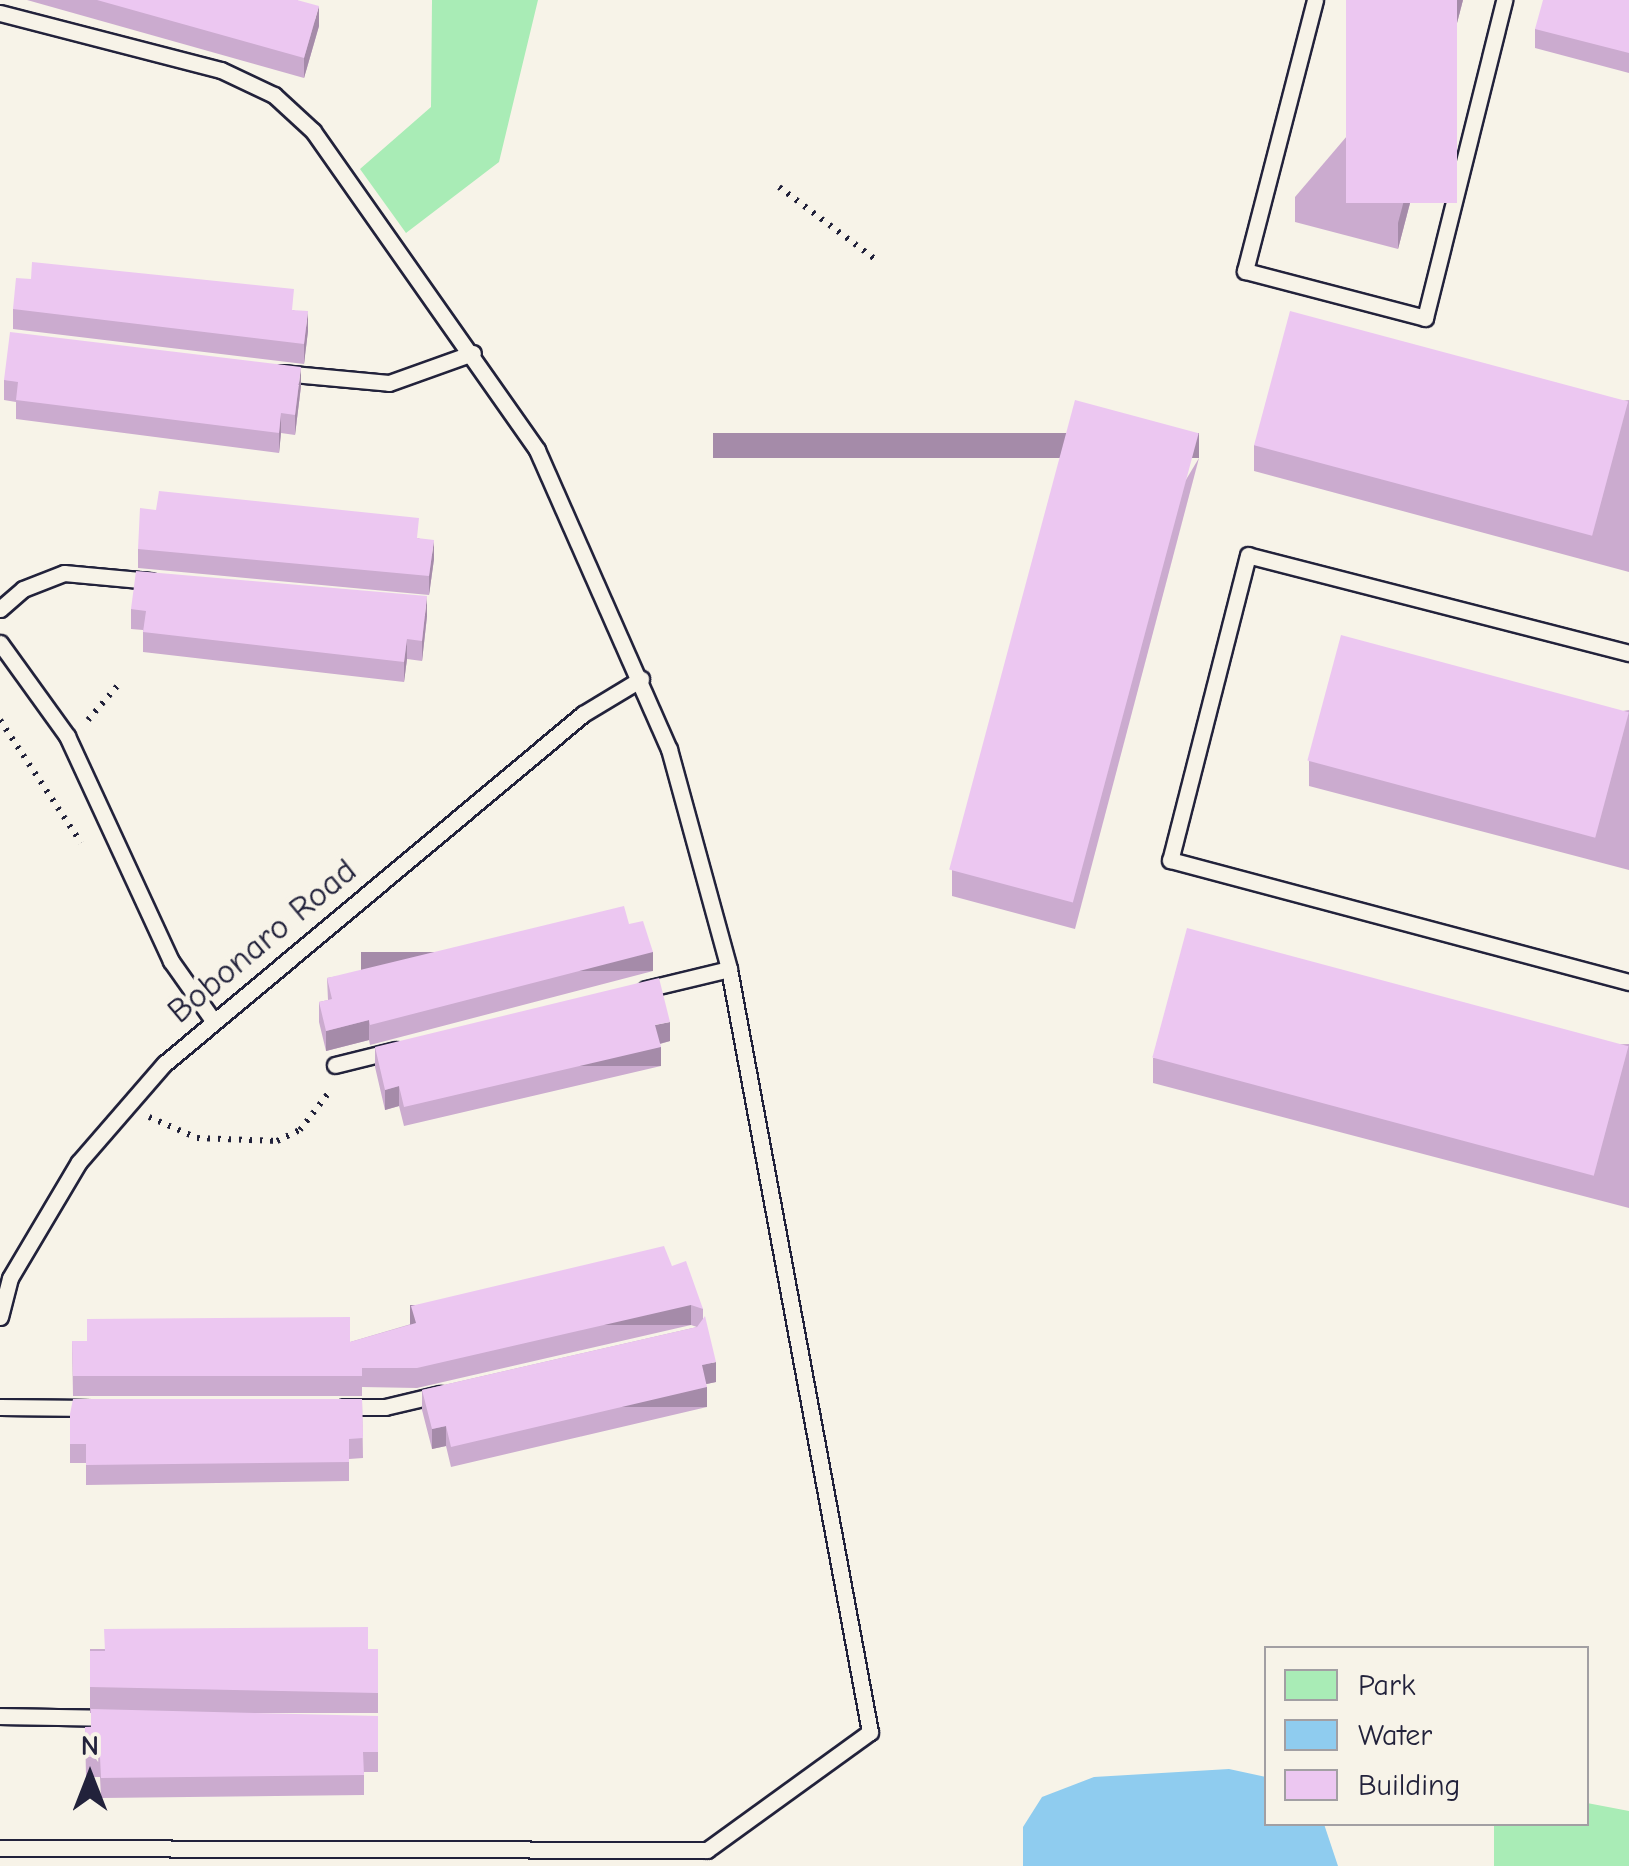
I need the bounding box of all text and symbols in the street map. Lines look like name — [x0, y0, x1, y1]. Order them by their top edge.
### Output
street label: Bobonaro Road — [159, 850, 365, 1032]
legend — [1264, 1646, 1589, 1826]
text: Park — [1358, 1668, 1415, 1703]
text: Water — [1358, 1718, 1432, 1753]
north arrow — [40, 1726, 140, 1826]
text: N — [81, 1730, 99, 1762]
text: Building — [1358, 1768, 1461, 1803]

